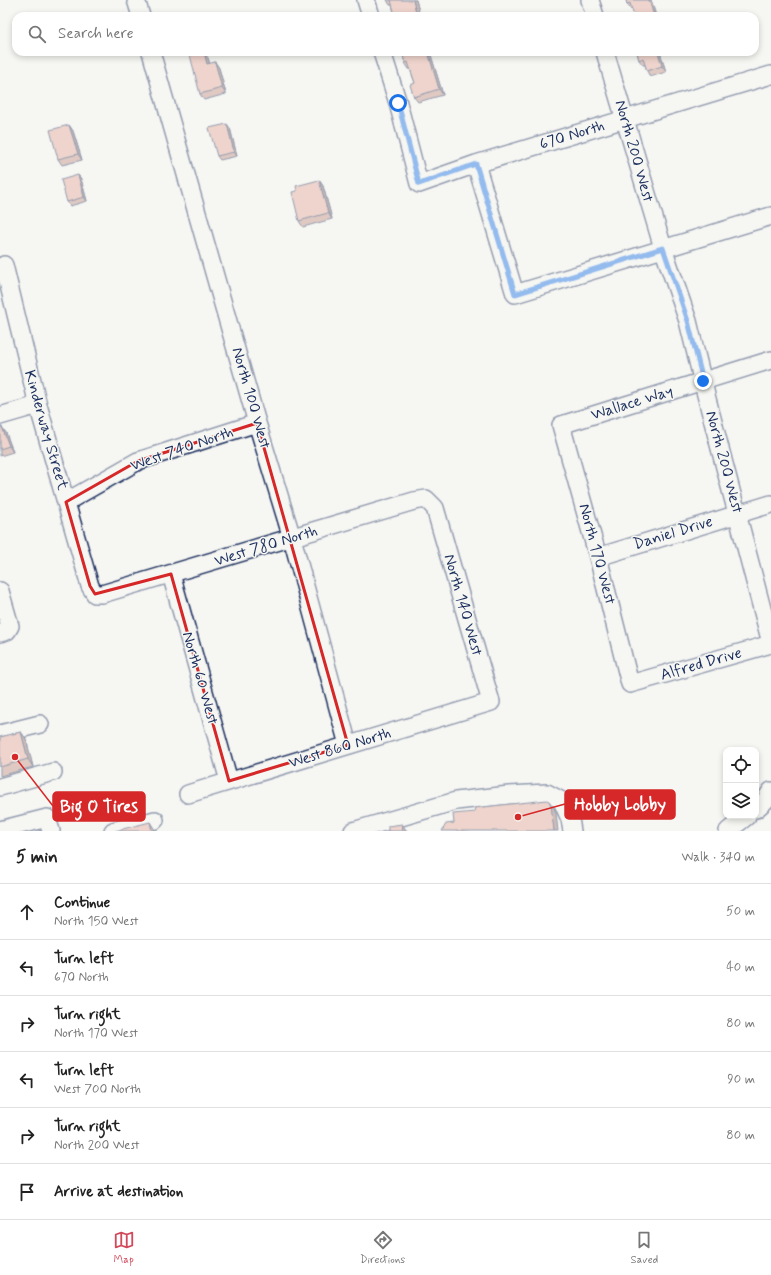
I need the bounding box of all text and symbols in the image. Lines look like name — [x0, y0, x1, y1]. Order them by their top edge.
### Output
search box — [12, 12, 759, 56]
icon: search — [26, 23, 48, 45]
text: Search here — [58, 24, 134, 44]
route start — [389, 94, 407, 112]
street label: North 200 West — [609, 98, 659, 204]
street label: 670 North — [537, 115, 607, 155]
street label: North 100 West — [227, 345, 275, 451]
street label: Kinderway Street — [19, 368, 73, 493]
route end — [694, 372, 712, 390]
street label: Wallace Way — [588, 381, 676, 425]
street label: North 200 West — [700, 408, 748, 516]
street label: West 740 North — [128, 422, 236, 476]
street label: North 170 West — [573, 501, 621, 607]
street label: Daniel Drive — [631, 511, 715, 555]
street label: West 780 North — [212, 520, 320, 572]
street label: North 140 West — [438, 552, 488, 658]
street label: North 60 West — [177, 629, 223, 727]
street label: Alfred Drive — [658, 642, 744, 686]
street label: West 860 North — [286, 722, 394, 774]
map controls — [723, 747, 759, 819]
button: locate — [723, 747, 759, 783]
button: layers — [723, 783, 759, 819]
callout: Hobby Lobby — [565, 790, 675, 819]
callout: Big O Tires — [53, 792, 145, 821]
text: Hobby Lobby — [574, 794, 666, 817]
text: Big O Tires — [60, 796, 138, 821]
text: 5 min — [16, 846, 58, 868]
text: Walk · 340 m — [681, 849, 755, 866]
text: Continue — [54, 893, 110, 913]
icon: ahead — [16, 901, 38, 923]
text: 50 m — [726, 903, 755, 920]
text: North 150 West — [54, 913, 138, 930]
text: Turn left — [54, 949, 114, 969]
icon: left — [16, 957, 38, 979]
text: 40 m — [726, 959, 755, 976]
text: 670 North — [54, 969, 109, 986]
text: Turn right — [54, 1005, 121, 1025]
icon: right — [16, 1013, 38, 1035]
text: 80 m — [726, 1015, 755, 1032]
text: North 170 West — [54, 1025, 138, 1042]
text: Turn left — [54, 1061, 114, 1081]
icon: left — [16, 1069, 38, 1091]
text: 90 m — [727, 1071, 755, 1088]
text: West 700 North — [54, 1081, 141, 1098]
text: Turn right — [54, 1117, 121, 1137]
icon: right — [16, 1125, 38, 1147]
text: 80 m — [726, 1127, 755, 1144]
text: North 200 West — [54, 1137, 139, 1154]
icon: arrive — [16, 1181, 38, 1203]
text: Arrive at destination — [54, 1182, 183, 1202]
tab: Map — [113, 1229, 135, 1267]
tab: Directions — [360, 1229, 405, 1267]
tab: Saved — [631, 1229, 658, 1267]

